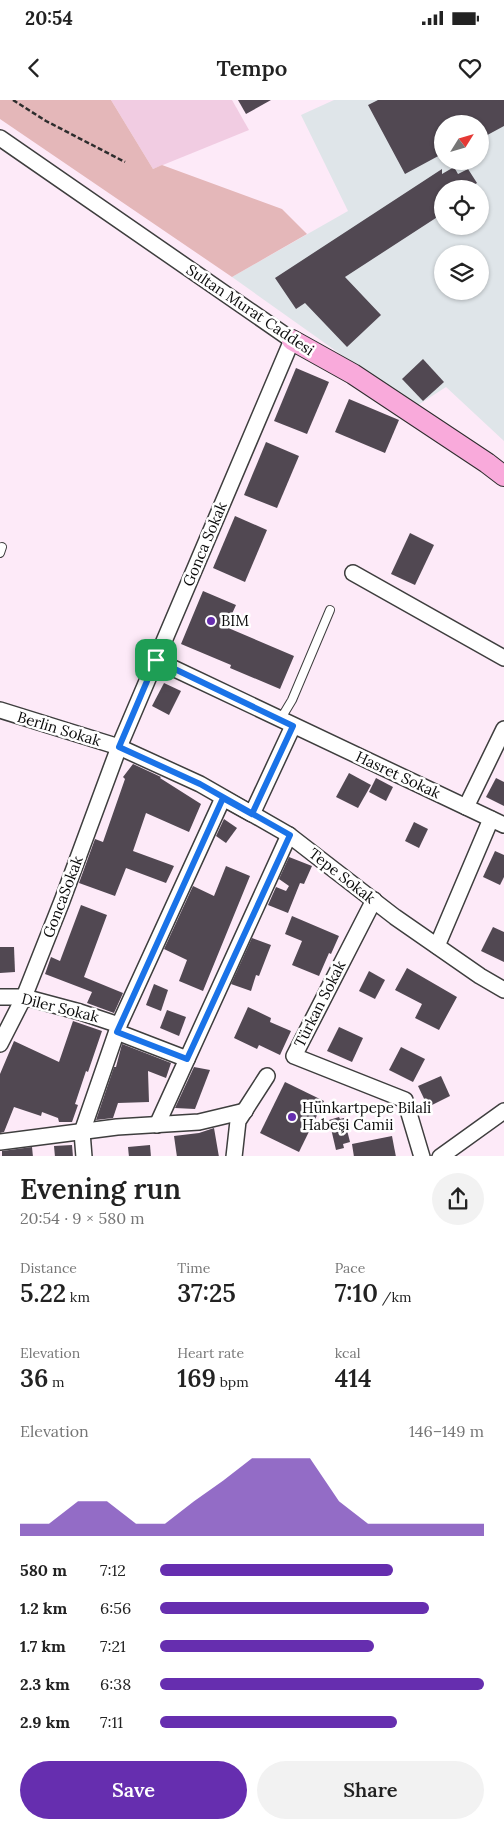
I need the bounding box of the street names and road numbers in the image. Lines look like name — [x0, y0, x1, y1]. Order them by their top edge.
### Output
street label: Sultan Murat Caddesi — [183, 260, 318, 359]
street label: Gonca Sokak — [178, 499, 231, 589]
street label: Berlin Sokak — [15, 707, 103, 750]
street label: Hasret Sokak — [353, 747, 444, 803]
street label: Tepe Sokak — [305, 844, 379, 907]
street label: GoncaSokak — [38, 853, 87, 940]
street label: Türkan Sokak — [290, 957, 350, 1050]
street label: Diler Sokak — [19, 989, 101, 1026]

